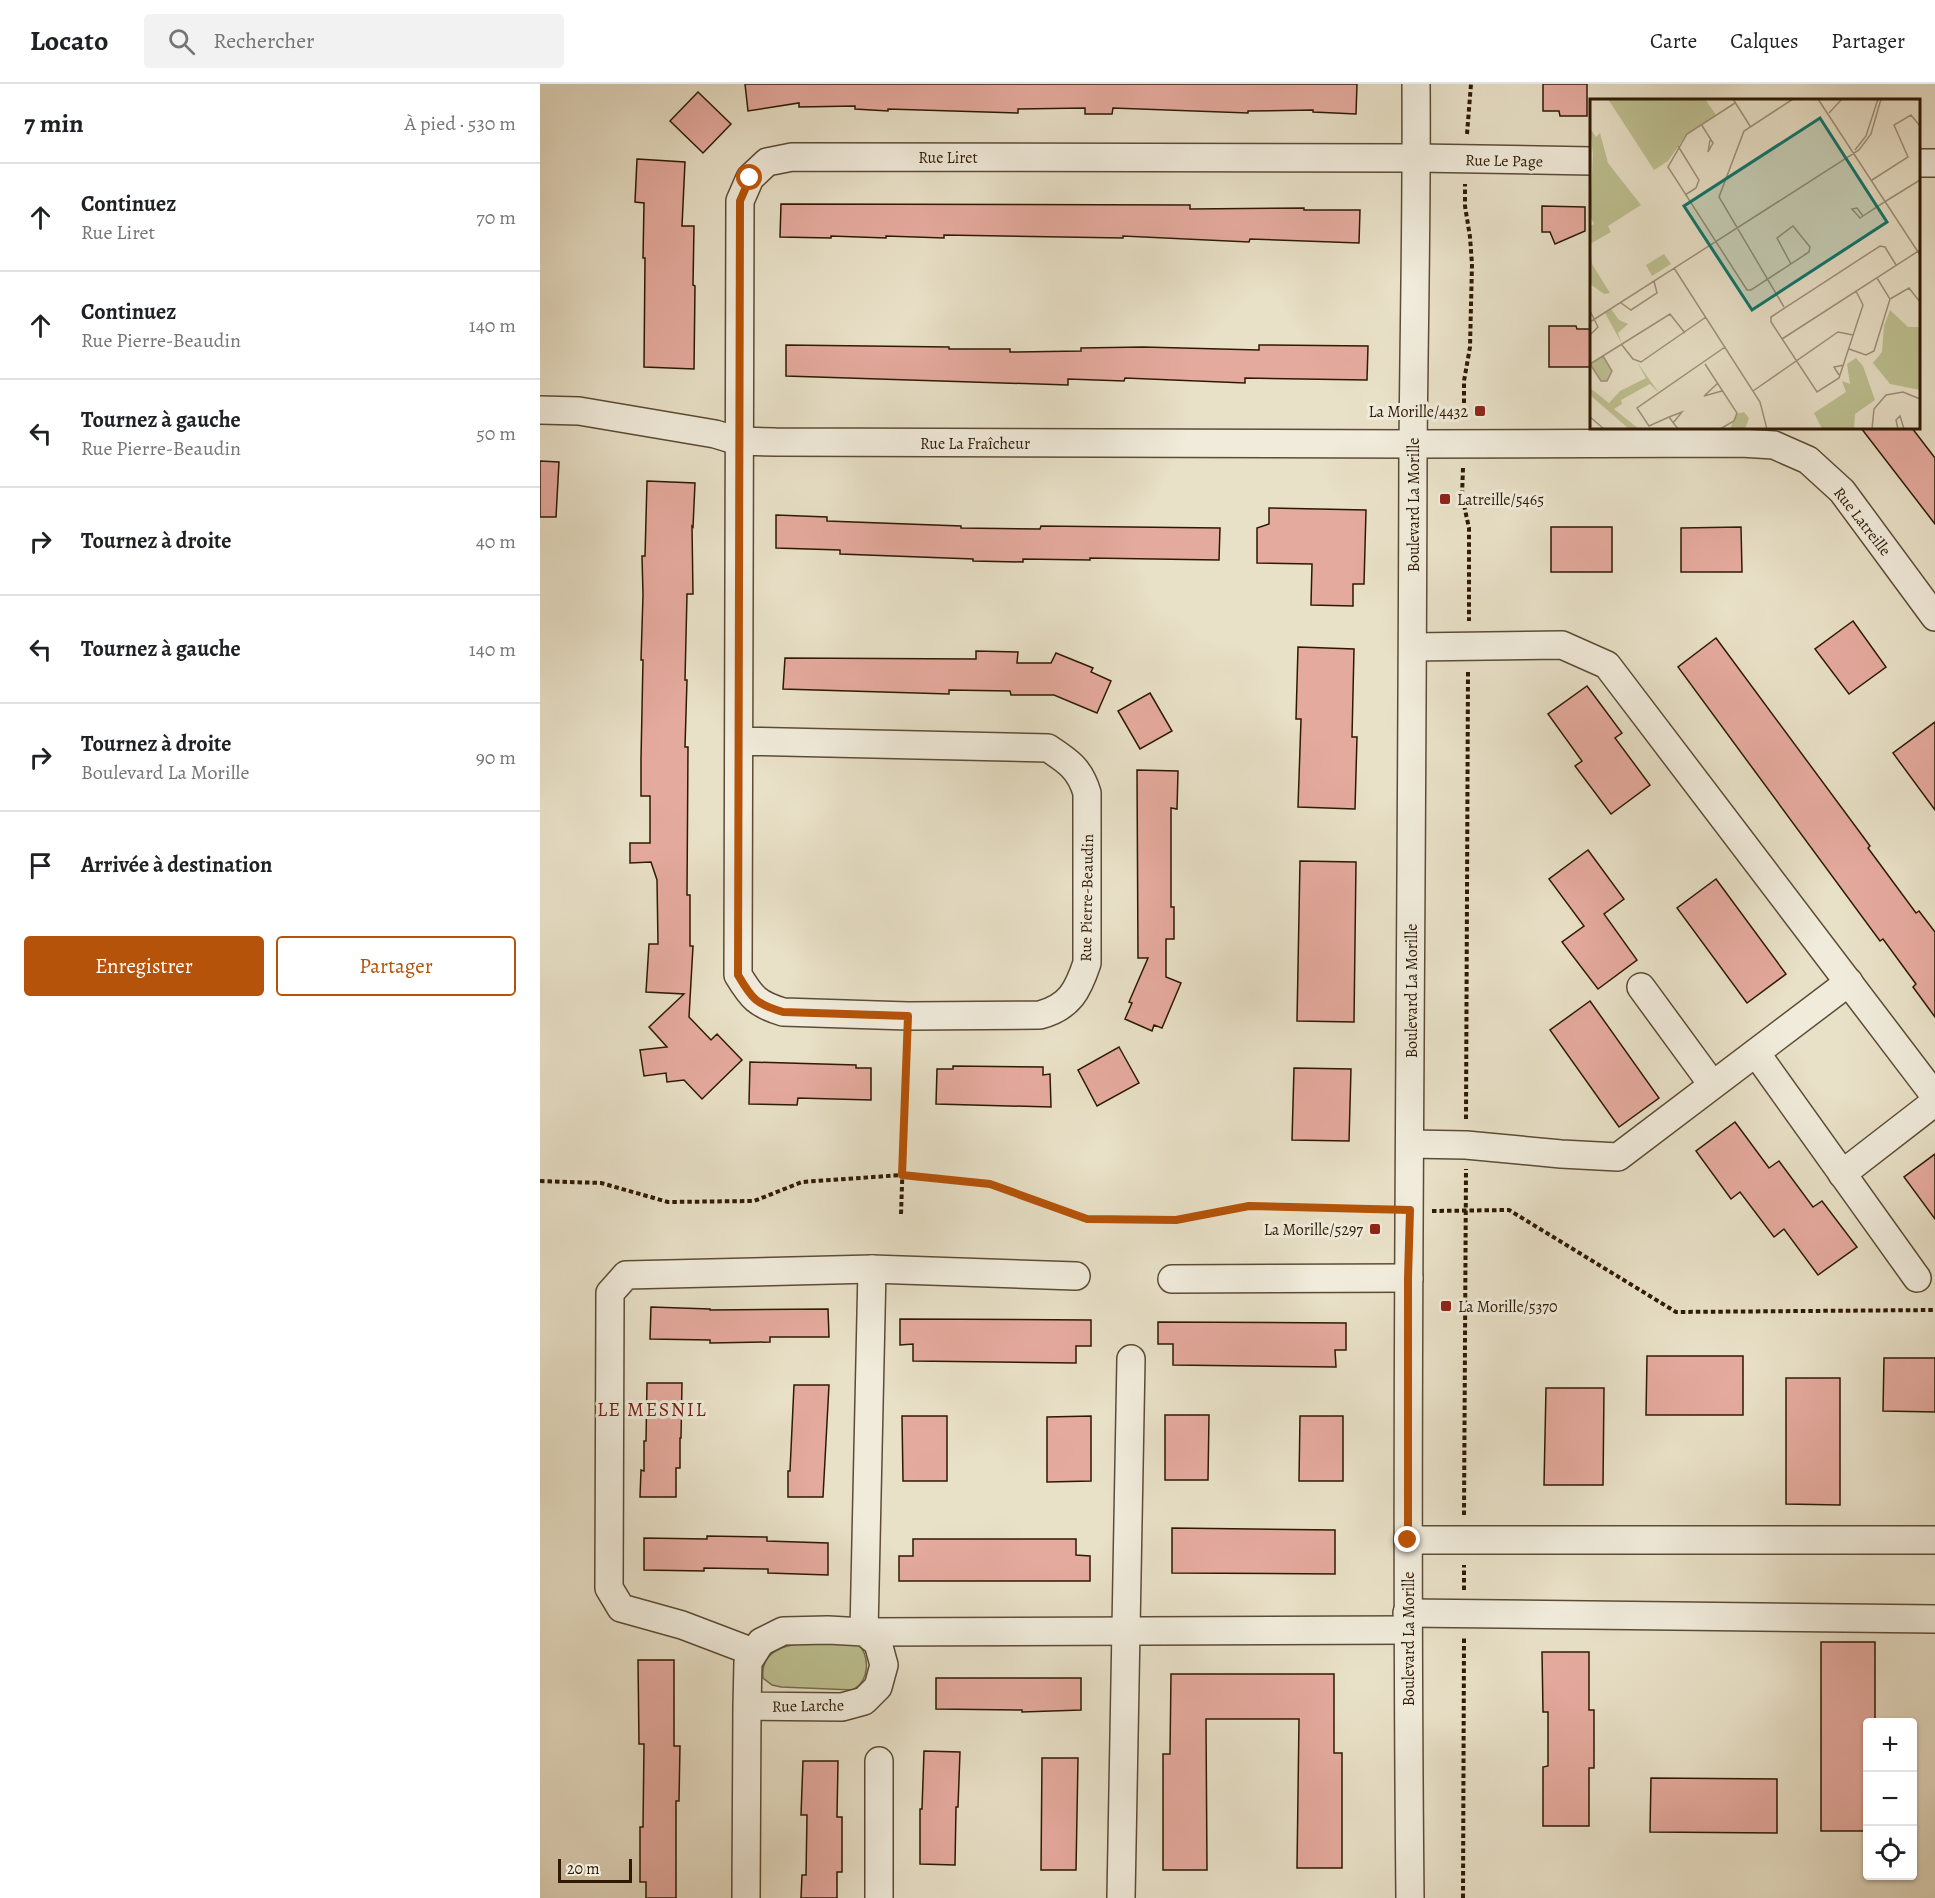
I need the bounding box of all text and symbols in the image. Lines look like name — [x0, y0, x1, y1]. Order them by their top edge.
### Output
search box — [144, 14, 564, 68]
text: Locato — [30, 22, 108, 60]
icon: search — [165, 25, 198, 58]
text: Rechercher — [213, 26, 315, 56]
text: Carte — [1650, 27, 1697, 55]
text: Calques — [1730, 27, 1798, 55]
text: Partager — [1831, 27, 1905, 55]
inset map — [1590, 99, 1920, 429]
text: 7 min — [24, 106, 84, 141]
text: À pied · 530 m — [404, 110, 516, 137]
street label: Rue Liret — [918, 147, 978, 169]
street label: Rue Le Page — [1465, 149, 1543, 173]
route start — [736, 164, 762, 190]
text: Continuez — [81, 189, 176, 219]
icon: ahead — [24, 201, 57, 234]
text: 70 m — [476, 204, 516, 231]
text: Rue Liret — [81, 219, 155, 246]
text: Continuez — [81, 297, 176, 327]
icon: ahead — [24, 309, 57, 342]
text: 140 m — [469, 312, 516, 339]
text: Rue Pierre-Beaudin — [81, 327, 241, 354]
place label: La Morille/4432 — [1368, 401, 1468, 423]
marker: La Morille/4432 — [1473, 404, 1487, 418]
text: Tournez à gauche — [81, 405, 241, 435]
icon: left — [24, 417, 57, 450]
text: 50 m — [476, 420, 516, 447]
street label: Rue La Fraîcheur — [920, 433, 1030, 455]
text: Rue Pierre-Beaudin — [81, 435, 241, 462]
street label: Boulevard La Morille — [1403, 438, 1425, 572]
street label: Rue Latreille — [1828, 483, 1896, 561]
place label: Latreille/5465 — [1457, 489, 1544, 511]
marker: Latreille/5465 — [1438, 492, 1452, 506]
icon: right — [24, 525, 57, 558]
text: Tournez à droite — [81, 526, 232, 556]
text: 40 m — [476, 528, 516, 555]
icon: left — [24, 633, 57, 666]
text: Tournez à gauche — [81, 634, 241, 664]
text: 140 m — [469, 636, 516, 663]
text: Tournez à droite — [81, 729, 232, 759]
icon: right — [24, 741, 57, 774]
text: 90 m — [476, 744, 516, 771]
text: Boulevard La Morille — [81, 759, 249, 786]
street label: Rue Pierre-Beaudin — [1075, 834, 1099, 962]
icon: arrive — [24, 849, 57, 882]
text: Arrivée à destination — [81, 850, 272, 880]
street label: Boulevard La Morille — [1401, 924, 1423, 1058]
button: Enregistrer — [24, 936, 264, 996]
button: Partager — [276, 936, 516, 996]
place label: La Morille/5297 — [1264, 1219, 1363, 1241]
marker: La Morille/5297 — [1368, 1222, 1382, 1236]
place label: La Morille/5370 — [1458, 1296, 1558, 1318]
marker: La Morille/5370 — [1439, 1299, 1453, 1313]
district label: LE MESNIL — [597, 1396, 707, 1423]
route end — [1394, 1526, 1420, 1552]
street label: Boulevard La Morille — [1398, 1572, 1420, 1706]
street label: Rue Larche — [772, 1694, 844, 1718]
map controls — [1863, 1718, 1917, 1880]
button: + — [1863, 1718, 1917, 1772]
button: − — [1863, 1772, 1917, 1826]
button: locate — [1863, 1826, 1917, 1880]
scale bar — [558, 1856, 632, 1884]
text: 20 m — [567, 1858, 600, 1880]

